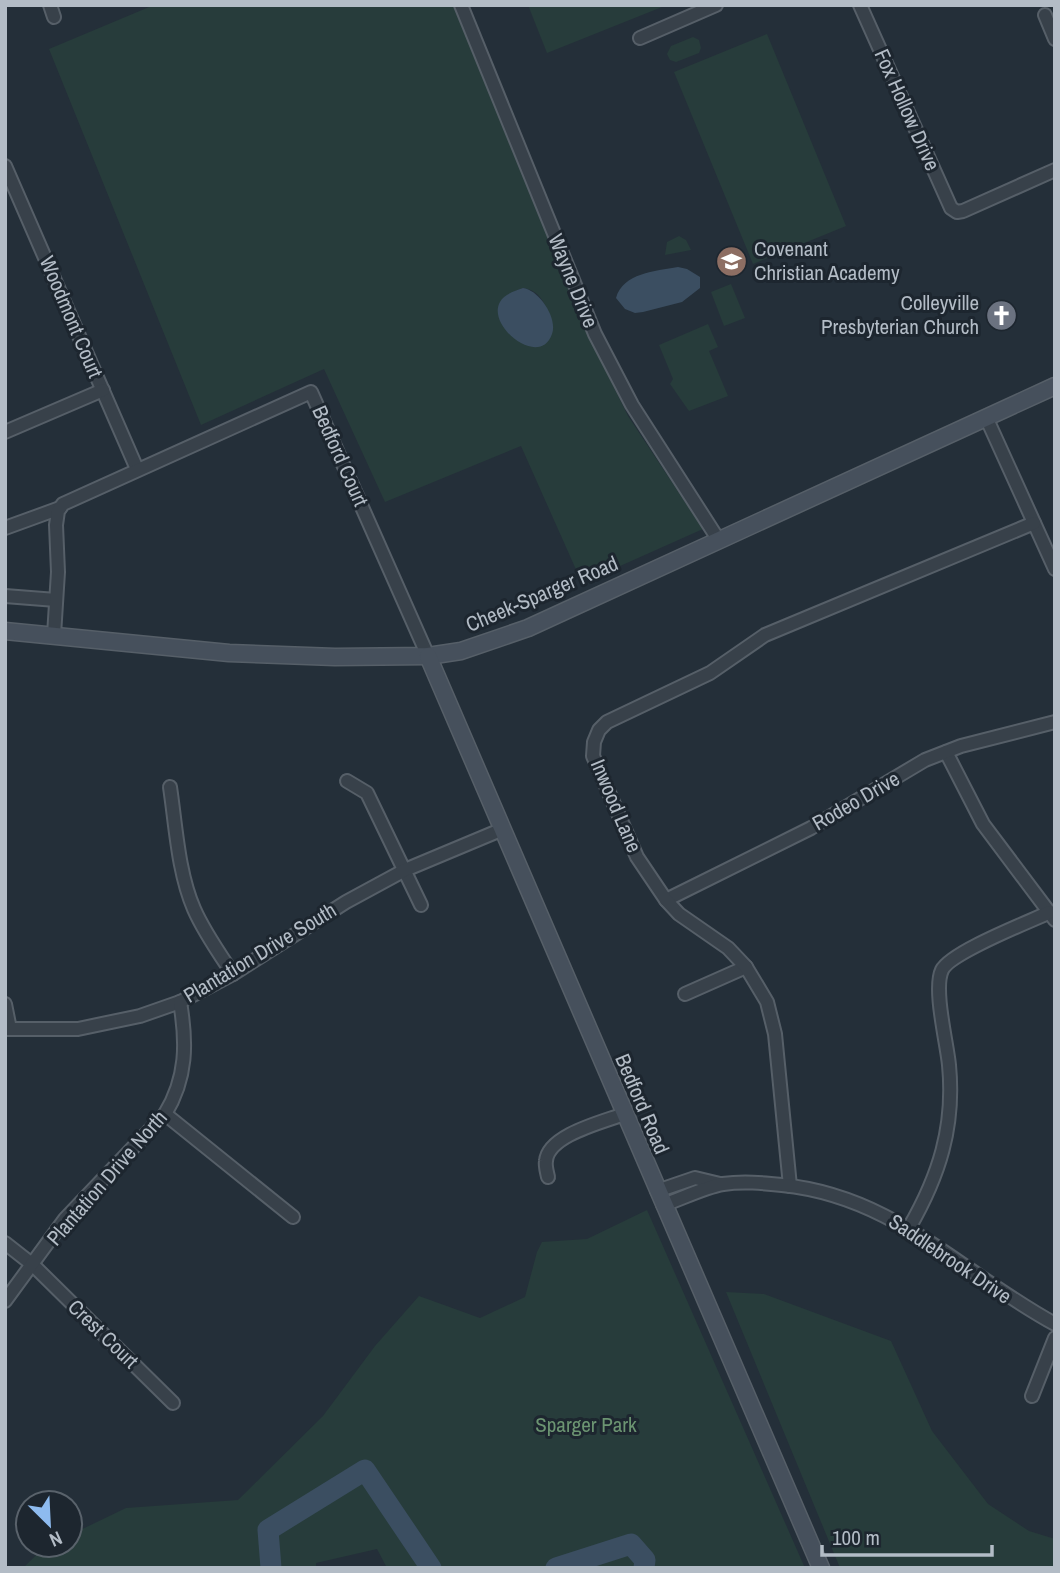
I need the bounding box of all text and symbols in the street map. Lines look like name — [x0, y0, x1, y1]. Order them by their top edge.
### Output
street label: Fox Hollow Drive — [868, 44, 947, 175]
street label: Wayne Drive — [541, 230, 605, 332]
place label: Covenant Christian Academy — [754, 234, 900, 287]
school or university icon: Covenant Christian Academy — [714, 244, 748, 278]
street label: Woodmont Court — [33, 251, 110, 382]
place label: Colleyville Presbyterian Church — [821, 288, 979, 341]
church icon: Colleyville Presbyterian Church — [985, 298, 1019, 332]
street label: Bedford Court — [305, 401, 376, 511]
street label: Cheek-Sparger Road — [461, 548, 622, 639]
street label: Inwood Lane — [584, 755, 649, 857]
street label: Rodeo Drive — [807, 764, 905, 837]
street label: Plantation Drive South — [178, 896, 341, 1010]
street label: Bedford Road — [608, 1049, 677, 1158]
street label: Plantation Drive North — [40, 1104, 173, 1251]
street label: Saddlebrook Drive — [883, 1207, 1018, 1310]
street label: Crest Court — [62, 1293, 145, 1375]
park label: Sparger Park — [535, 1410, 637, 1439]
north arrow — [14, 1489, 84, 1559]
scale bar — [822, 1514, 992, 1558]
text: 100 m — [832, 1523, 880, 1552]
text: N — [45, 1525, 66, 1554]

